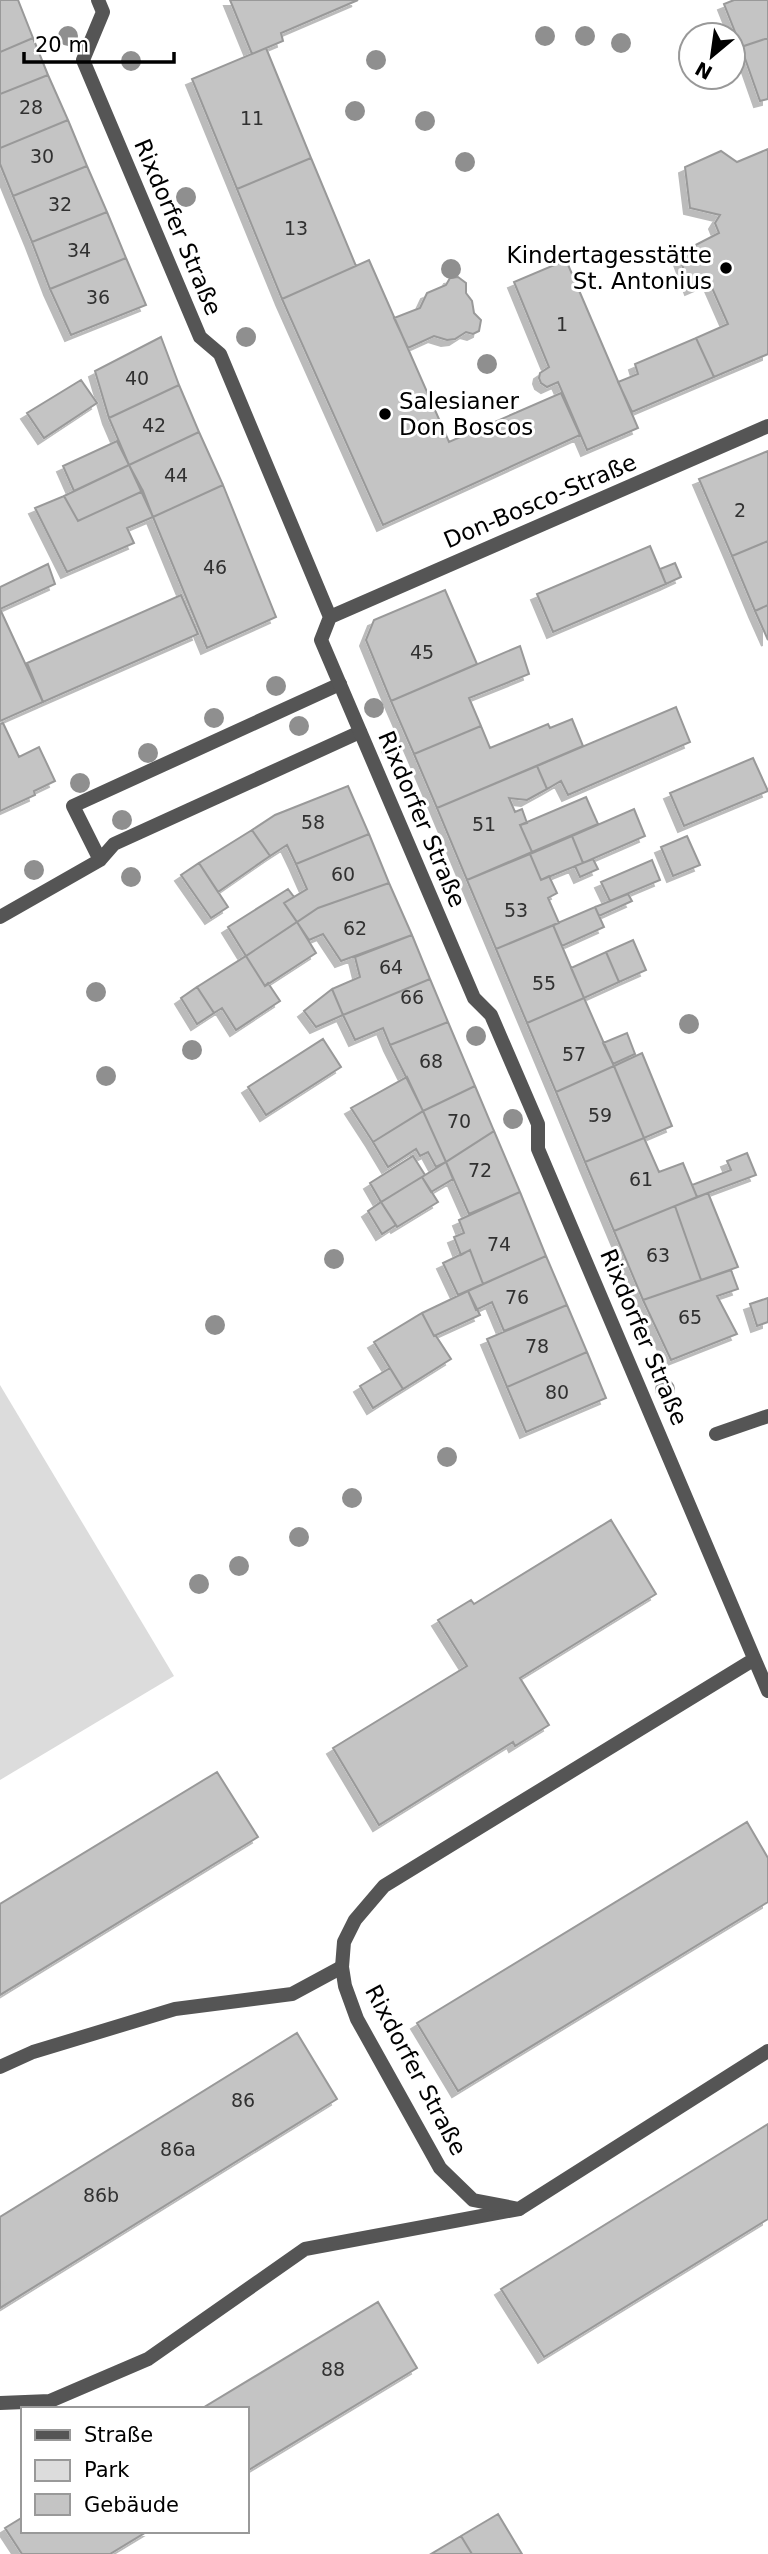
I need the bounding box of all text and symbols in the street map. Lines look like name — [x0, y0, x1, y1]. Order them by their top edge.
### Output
scale bar — [24, 21, 175, 65]
north arrow — [677, 21, 747, 91]
text: 20 m — [35, 33, 89, 57]
text: N — [691, 57, 716, 84]
house number: 28 — [19, 96, 43, 118]
house number: 11 — [240, 107, 264, 129]
street label: Rixdorfer Straße — [129, 135, 227, 319]
house number: 30 — [30, 145, 54, 167]
house number: 32 — [48, 193, 72, 215]
house number: 13 — [284, 217, 308, 239]
house number: 34 — [67, 239, 91, 261]
place label: Kindertagesstätte St. Antonius — [507, 242, 712, 294]
marker: Kindertagesstätte St. Antonius — [718, 260, 734, 276]
house number: 36 — [86, 286, 110, 308]
house number: 1 — [556, 313, 568, 335]
house number: 40 — [125, 367, 149, 389]
place label: Salesianer Don Boscos — [399, 388, 533, 440]
marker: Salesianer Don Boscos — [377, 406, 393, 422]
house number: 42 — [142, 414, 166, 436]
street label: Don-Bosco-Straße — [440, 449, 640, 553]
house number: 44 — [164, 464, 188, 486]
house number: 2 — [734, 499, 746, 521]
house number: 46 — [203, 556, 227, 578]
house number: 45 — [410, 641, 434, 663]
street label: Rixdorfer Straße — [373, 727, 471, 911]
house number: 58 — [301, 811, 325, 833]
house number: 51 — [472, 813, 496, 835]
house number: 60 — [331, 863, 355, 885]
house number: 53 — [504, 899, 528, 921]
house number: 62 — [343, 917, 367, 939]
house number: 64 — [379, 956, 403, 978]
house number: 55 — [532, 972, 556, 994]
house number: 66 — [400, 986, 424, 1008]
house number: 57 — [562, 1043, 586, 1065]
house number: 68 — [419, 1050, 443, 1072]
house number: 59 — [588, 1104, 612, 1126]
house number: 70 — [447, 1110, 471, 1132]
house number: 72 — [468, 1159, 492, 1181]
house number: 61 — [629, 1168, 653, 1190]
house number: 74 — [487, 1233, 511, 1255]
house number: 63 — [646, 1244, 670, 1266]
street label: Rixdorfer Straße — [595, 1245, 693, 1429]
house number: 76 — [505, 1286, 529, 1308]
house number: 65 — [678, 1306, 702, 1328]
house number: 78 — [525, 1335, 549, 1357]
house number: 80 — [545, 1381, 569, 1403]
street label: Rixdorfer Straße — [360, 1980, 472, 2160]
house number: 86 — [231, 2089, 255, 2111]
house number: 86a — [160, 2138, 196, 2160]
house number: 86b — [83, 2184, 119, 2206]
house number: 88 — [321, 2358, 345, 2380]
legend — [21, 2407, 248, 2533]
text: Straße — [84, 2423, 153, 2447]
text: Park — [84, 2458, 130, 2482]
text: Gebäude — [84, 2493, 179, 2517]

